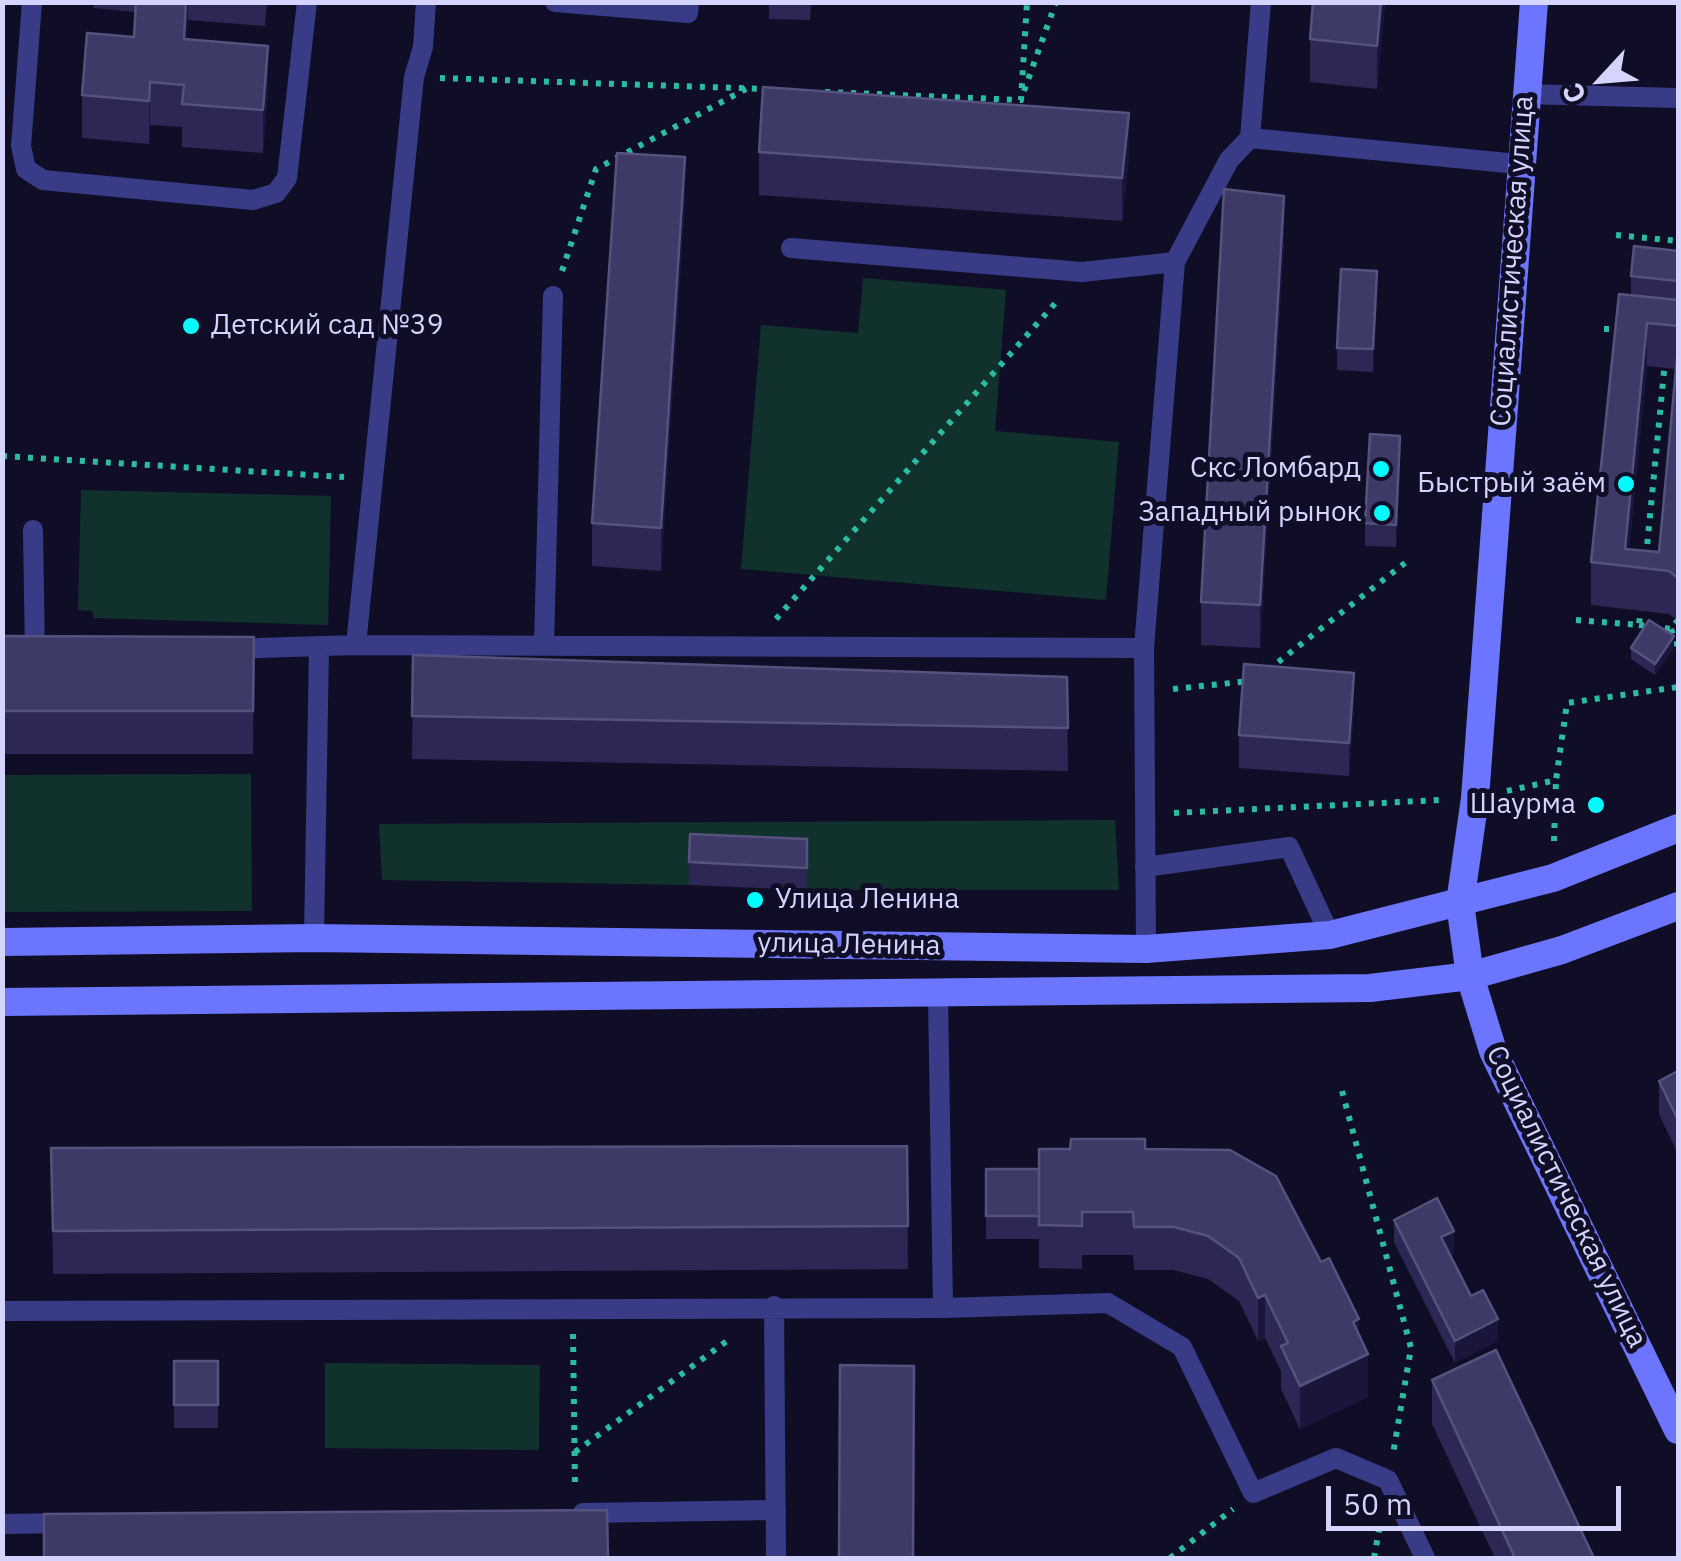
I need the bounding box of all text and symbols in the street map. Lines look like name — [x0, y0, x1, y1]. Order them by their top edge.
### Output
north arrow — [1551, 30, 1651, 130]
text: С — [1553, 77, 1594, 110]
street label: Социалистическая улица — [1485, 94, 1541, 428]
place label: Детский сад №39 — [211, 309, 443, 343]
marker: Детский сад №39 — [180, 315, 202, 337]
place label: Скс Ломбард — [1190, 452, 1361, 486]
marker: Скс Ломбард — [1370, 458, 1392, 480]
place label: Быстрый заём — [1417, 467, 1606, 501]
marker: Быстрый заём — [1615, 473, 1637, 495]
place label: Западный рынок — [1138, 496, 1362, 530]
marker: Западный рынок — [1371, 502, 1393, 524]
place label: Шаурма — [1470, 788, 1576, 822]
marker: Шаурма — [1585, 794, 1607, 816]
place label: Улица Ленина — [775, 883, 959, 917]
marker: Улица Ленина — [744, 889, 766, 911]
street label: улица Ленина — [757, 927, 941, 963]
street label: Социалистическая улица — [1478, 1041, 1654, 1353]
scale bar — [1331, 1466, 1626, 1528]
text: 50 m — [1343, 1484, 1412, 1523]

